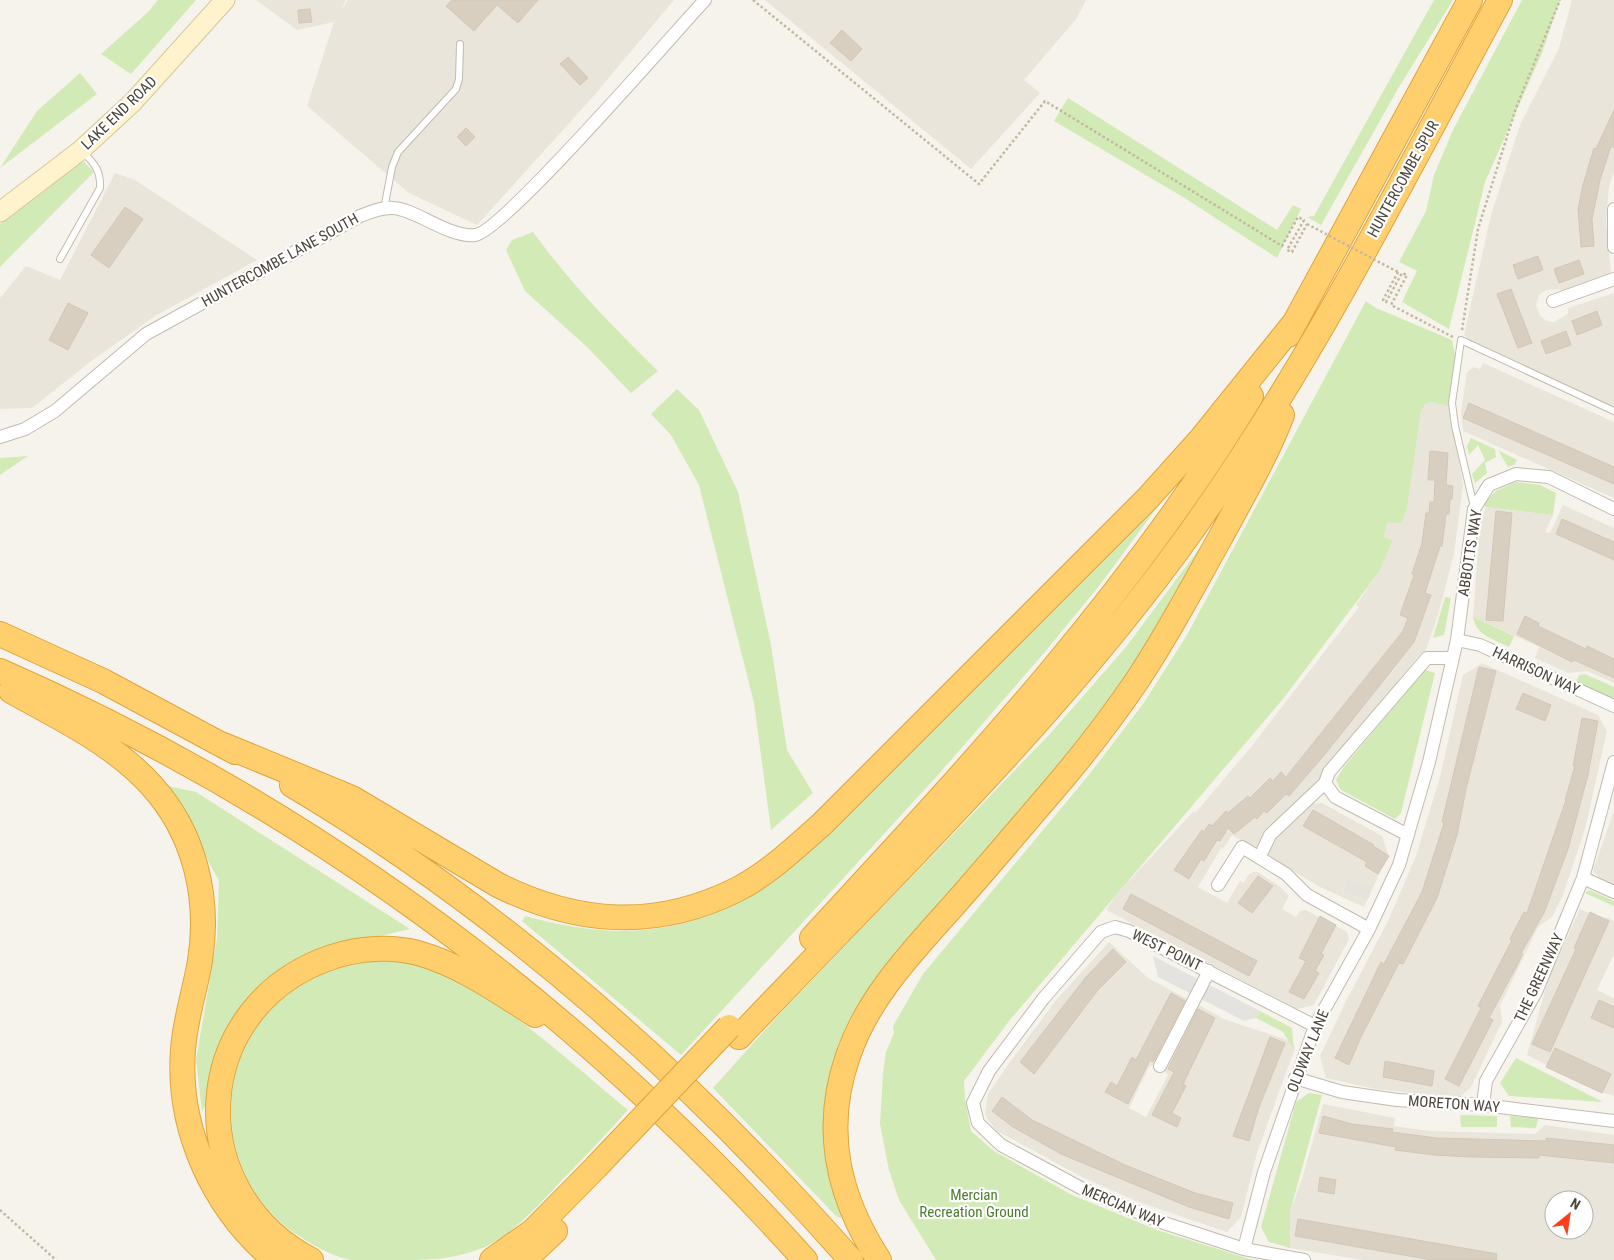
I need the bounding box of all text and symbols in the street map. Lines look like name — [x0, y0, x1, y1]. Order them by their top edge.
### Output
street label: LAKE END ROAD — [78, 73, 160, 153]
street label: HUNTERCOMBE SPUR — [1364, 118, 1443, 240]
street label: HUNTERCOMBE LANE SOUTH — [198, 209, 362, 311]
street label: ABBOTTS WAY — [1454, 508, 1486, 598]
street label: HARRISON WAY — [1489, 643, 1583, 699]
street label: WEST POINT — [1129, 925, 1205, 975]
street label: THE GREENWAY — [1511, 931, 1567, 1025]
street label: OLDWAY LANE — [1283, 1007, 1333, 1095]
street label: MORETON WAY — [1407, 1092, 1501, 1116]
street label: MERCIAN WAY — [1079, 1181, 1167, 1231]
park label: Mercian Recreation Ground — [919, 1186, 1029, 1221]
north arrow — [1544, 1190, 1594, 1240]
text: N — [1568, 1195, 1583, 1213]

